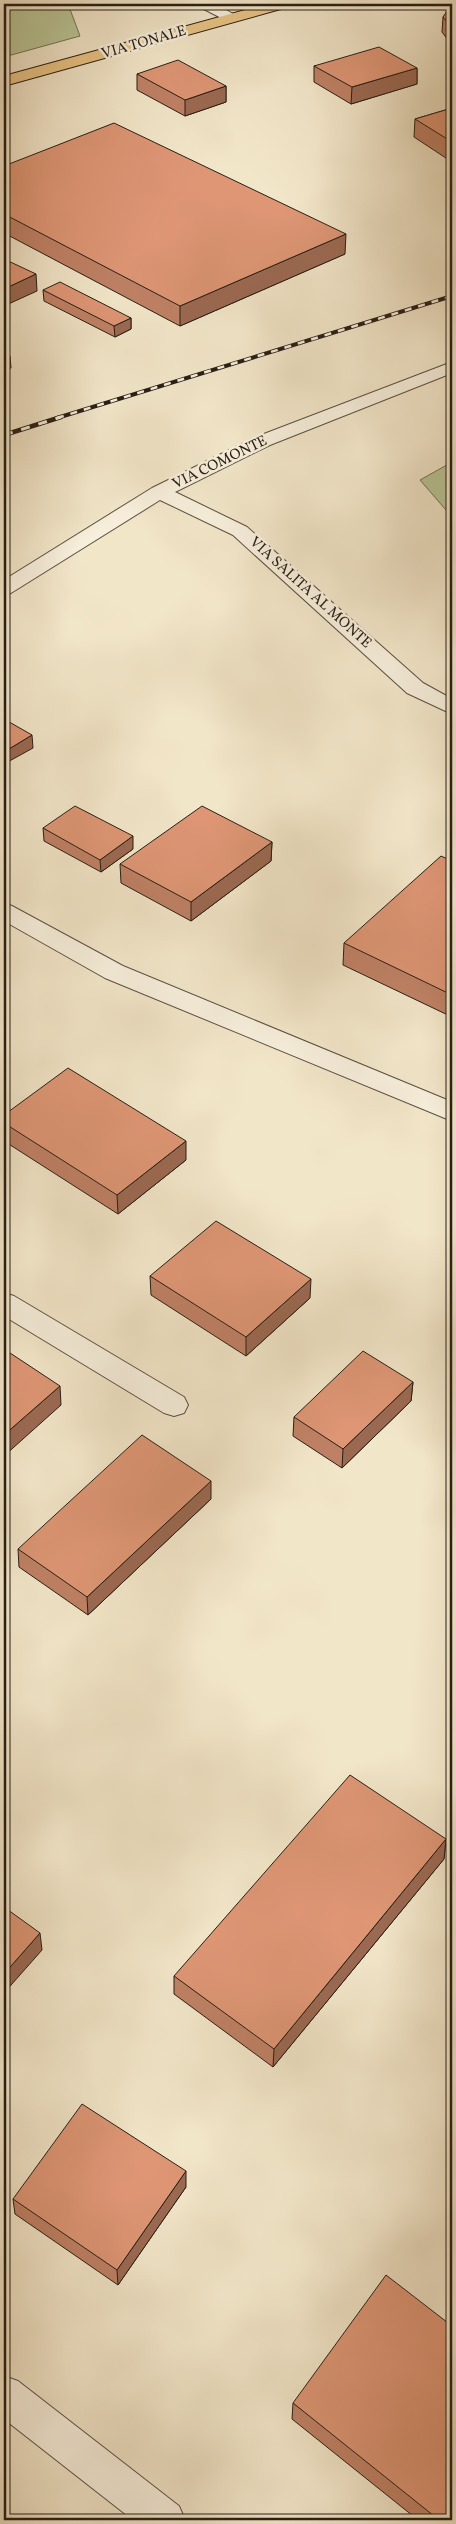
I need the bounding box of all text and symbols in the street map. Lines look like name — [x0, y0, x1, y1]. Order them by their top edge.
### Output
street label: VIA TONALE — [99, 21, 189, 65]
street label: VIA COMONTE — [169, 431, 271, 495]
street label: VIA SALITA AL MONTE — [244, 532, 376, 654]

